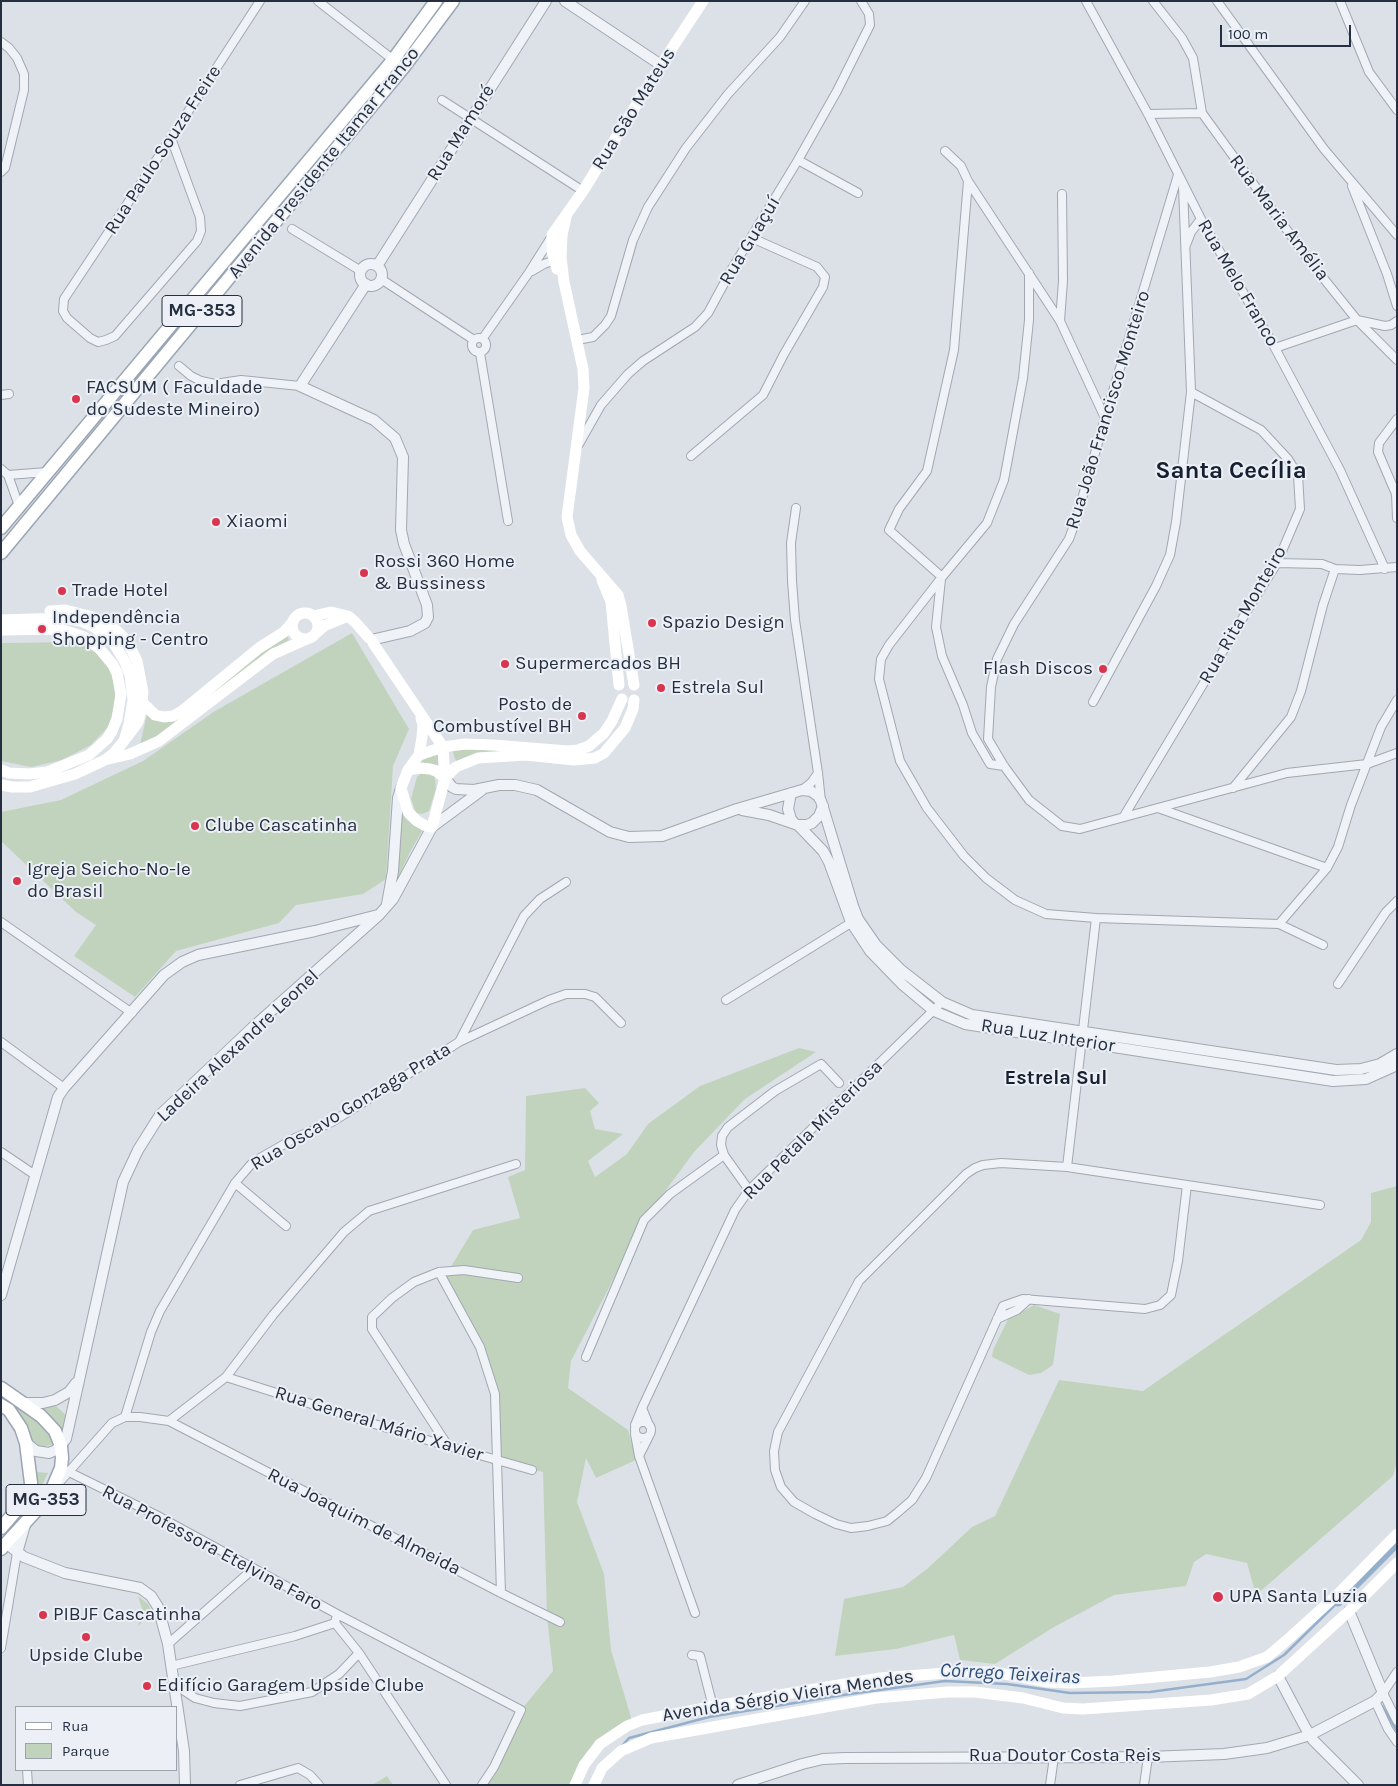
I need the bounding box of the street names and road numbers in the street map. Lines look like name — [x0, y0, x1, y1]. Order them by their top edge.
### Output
street label: Avenida Presidente Itamar Franco — [223, 43, 425, 283]
street label: Rua São Mateus — [587, 44, 681, 174]
street label: Rua Paulo Souza Freire — [100, 61, 226, 239]
street label: Rua Mamoré — [422, 81, 500, 185]
street label: Rua Maria Amélia — [1224, 150, 1334, 286]
street label: Rua Guaçuí — [715, 193, 785, 289]
street label: Rua Melo Franco — [1192, 215, 1284, 351]
street label: Rua João Francisco Monteiro — [1061, 288, 1155, 532]
road number: MG-353 — [162, 296, 242, 326]
street label: Rua Rita Monteiro — [1194, 542, 1292, 688]
street label: Ladeira Alexandre Leonel — [152, 965, 324, 1127]
street label: Rua Luz Interior — [979, 1014, 1117, 1058]
street label: Rua Oscavo Gonzaga Prata — [247, 1038, 455, 1176]
street label: Rua Petala Misteriosa — [738, 1055, 888, 1205]
street label: Rua General Mário Xavier — [272, 1381, 486, 1467]
street label: Rua Joaquim de Almeida — [264, 1463, 464, 1581]
street label: Rua Professora Etelvina Faro — [98, 1480, 326, 1616]
road number: MG-353 — [6, 1484, 86, 1516]
street label: Avenida Sérgio Vieira Mendes — [661, 1665, 915, 1727]
street label: Rua Doutor Costa Reis — [969, 1745, 1161, 1767]

